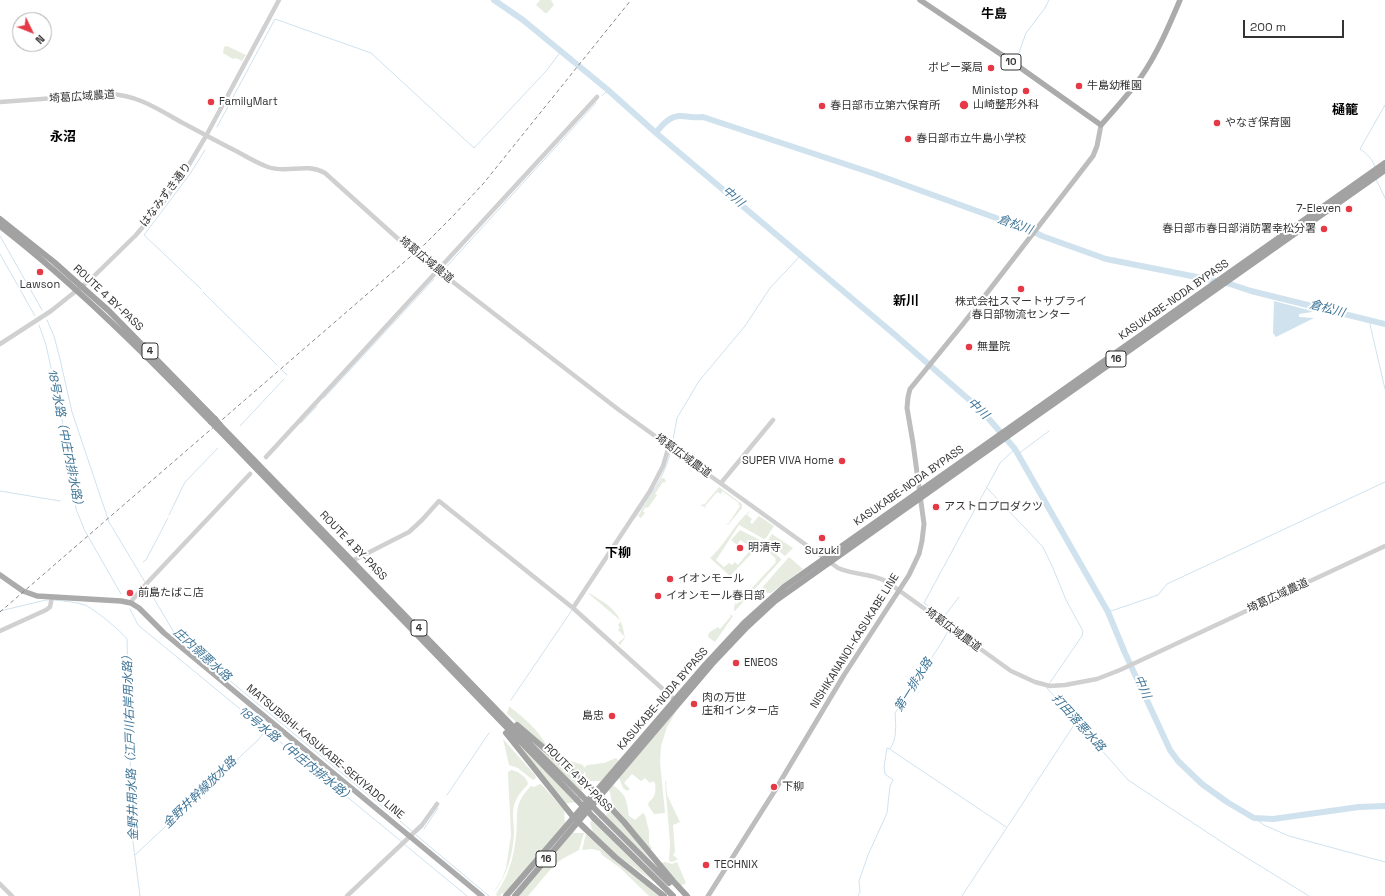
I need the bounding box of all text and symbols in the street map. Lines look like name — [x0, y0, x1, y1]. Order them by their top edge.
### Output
district label: 牛島 — [981, 6, 1007, 22]
north arrow — [12, 12, 52, 52]
scale bar — [1245, 12, 1346, 38]
text: 200 m — [1250, 19, 1286, 35]
text: N — [32, 32, 48, 47]
road number: 10 — [1001, 54, 1021, 70]
place label: ポピー薬局 — [928, 61, 983, 75]
marker: ポピー薬局 — [986, 63, 996, 73]
place label: 牛島幼稚園 — [1087, 79, 1142, 93]
marker: 牛島幼稚園 — [1074, 81, 1084, 91]
place label: Ministop — [972, 84, 1018, 98]
marker: Ministop — [1021, 86, 1031, 96]
street label: 埼葛広域農道 — [49, 88, 115, 106]
place label: FamilyMart — [219, 95, 278, 109]
marker: FamilyMart — [206, 97, 216, 107]
place label: 山崎整形外科 — [973, 98, 1039, 112]
place label: 春日部市立第六保育所 — [830, 99, 940, 113]
marker: 山崎整形外科 — [958, 99, 970, 111]
marker: 春日部市立第六保育所 — [817, 101, 827, 111]
district label: 樋籠 — [1332, 102, 1358, 118]
place label: やなぎ保育園 — [1225, 116, 1291, 130]
marker: やなぎ保育園 — [1212, 118, 1222, 128]
district label: 永沼 — [50, 129, 76, 145]
place label: 春日部市立牛島小学校 — [916, 132, 1026, 146]
marker: 春日部市立牛島小学校 — [903, 134, 913, 144]
street label: はなみずき通り — [138, 160, 194, 230]
water label: 中川 — [719, 184, 747, 210]
place label: 7-Eleven — [1296, 202, 1341, 216]
marker: 7-Eleven — [1344, 204, 1354, 214]
water label: 倉松川 — [996, 212, 1034, 238]
place label: 春日部市春日部消防署幸松分署 — [1162, 222, 1316, 236]
marker: 春日部市春日部消防署幸松分署 — [1319, 224, 1329, 234]
street label: 埼葛広域農道 — [396, 234, 456, 286]
street label: KASUKABE-NODA BYPASS — [1116, 257, 1232, 343]
street label: ROUTE 4 BY-PASS — [70, 262, 146, 334]
marker: Lawson — [35, 267, 45, 277]
place label: Lawson — [20, 278, 60, 292]
marker: 株式会社スマートサプライ 春日部物流センター — [1016, 284, 1026, 294]
district label: 新川 — [893, 293, 919, 309]
place label: 株式会社スマートサプライ 春日部物流センター — [955, 295, 1087, 321]
water label: 倉松川 — [1308, 297, 1346, 321]
place label: 無量院 — [977, 340, 1010, 354]
marker: 無量院 — [964, 342, 974, 352]
road number: 4 — [142, 343, 158, 359]
road number: 16 — [1106, 351, 1126, 367]
water label: 18号水路（中庄内排水路） — [44, 368, 86, 512]
water label: 中川 — [964, 395, 992, 423]
street label: 埼葛広域農道 — [652, 431, 714, 481]
street label: KASUKABE-NODA BYPASS — [851, 443, 967, 529]
place label: SUPER VIVA Home — [742, 454, 834, 468]
marker: SUPER VIVA Home — [837, 456, 847, 466]
place label: アストロプロダクツ — [944, 500, 1043, 514]
marker: アストロプロダクツ — [931, 502, 941, 512]
street label: ROUTE 4 BY-PASS — [317, 509, 389, 583]
marker: Suzuki — [817, 533, 827, 543]
place label: 明清寺 — [748, 541, 781, 555]
marker: 明清寺 — [735, 543, 745, 553]
place label: Suzuki — [805, 544, 839, 558]
district label: 下柳 — [605, 545, 631, 561]
street label: NISHIKANANOI-KASUKABE LINE — [808, 571, 902, 711]
place label: イオンモール — [678, 572, 744, 586]
marker: イオンモール — [665, 574, 675, 584]
street label: 埼葛広域農道 — [1245, 576, 1311, 616]
place label: 前島たばこ店 — [138, 586, 204, 600]
marker: 前島たばこ店 — [125, 588, 135, 598]
place label: イオンモール春日部 — [666, 589, 765, 603]
marker: イオンモール春日部 — [653, 591, 663, 601]
street label: 埼葛広域農道 — [922, 605, 984, 655]
road number: 4 — [411, 620, 427, 636]
water label: 庄内領悪水路 — [170, 626, 234, 684]
street label: KASUKABE-NODA BYPASS — [615, 645, 711, 753]
water label: 金野井用水路（江戸川右岸用水路） — [120, 649, 142, 841]
place label: ENEOS — [744, 656, 778, 670]
water label: 第一排水路 — [892, 656, 936, 714]
marker: ENEOS — [731, 658, 741, 668]
water label: 中川 — [1131, 673, 1153, 701]
street label: MATSUBISHI-KASUKABE-SEKIYADO LINE — [243, 682, 407, 822]
place label: 肉の万世 庄和インター店 — [702, 691, 779, 717]
water label: 打田落悪水路 — [1049, 691, 1107, 755]
marker: 肉の万世 庄和インター店 — [689, 699, 699, 709]
water label: 18号水路（中庄内排水路） — [235, 704, 357, 806]
place label: 島忠 — [582, 709, 604, 723]
marker: 島忠 — [607, 711, 617, 721]
street label: ROUTE 4 BY-PASS — [541, 741, 615, 815]
water label: 金野井幹線放水路 — [160, 754, 240, 832]
place label: 下柳 — [782, 780, 804, 794]
marker: 下柳 — [769, 782, 779, 792]
road number: 16 — [536, 851, 556, 867]
place label: TECHNIX — [714, 858, 758, 872]
marker: TECHNIX — [701, 860, 711, 870]

